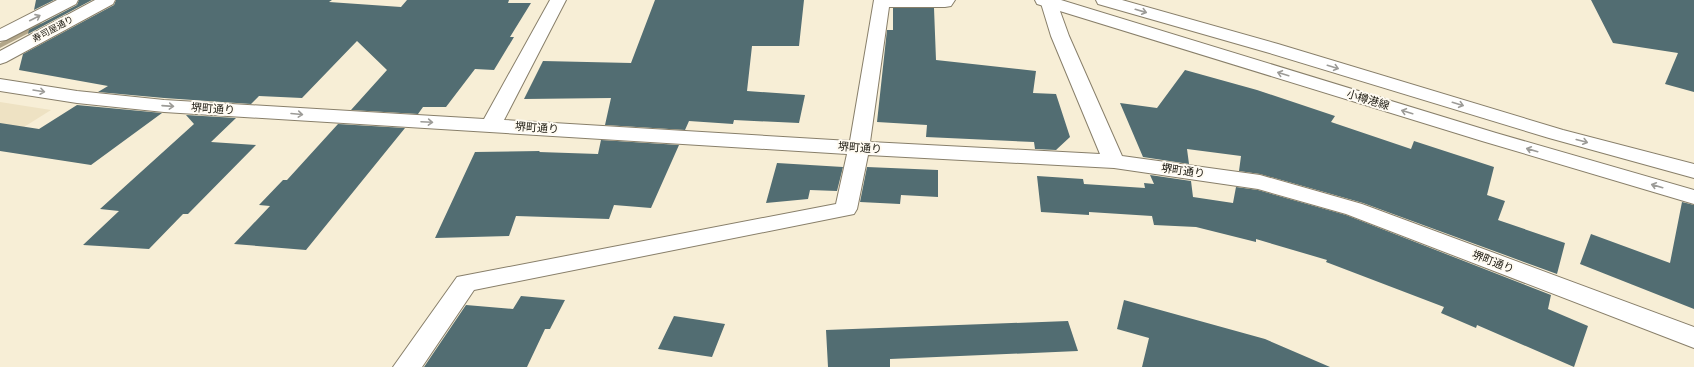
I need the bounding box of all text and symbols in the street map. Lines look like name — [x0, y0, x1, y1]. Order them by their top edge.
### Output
one-way arrow — [1134, 8, 1147, 15]
one-way arrow — [28, 14, 40, 22]
street label: 寿司屋通り — [31, 14, 75, 44]
one-way arrow — [1326, 64, 1339, 71]
one-way arrow — [1277, 70, 1290, 77]
one-way arrow — [32, 87, 45, 95]
street label: 小樽港線 — [1345, 87, 1391, 113]
street label: 堺町通り — [191, 101, 235, 117]
one-way arrow — [1451, 101, 1464, 108]
one-way arrow — [161, 103, 174, 110]
one-way arrow — [1401, 108, 1414, 115]
one-way arrow — [290, 111, 303, 118]
one-way arrow — [420, 118, 433, 125]
street label: 堺町通り — [515, 120, 559, 136]
one-way arrow — [1575, 138, 1588, 145]
street label: 堺町通り — [838, 140, 882, 156]
one-way arrow — [1526, 146, 1539, 153]
street label: 堺町通り — [1160, 162, 1206, 180]
one-way arrow — [1650, 182, 1663, 189]
street label: 堺町通り — [1470, 248, 1516, 276]

